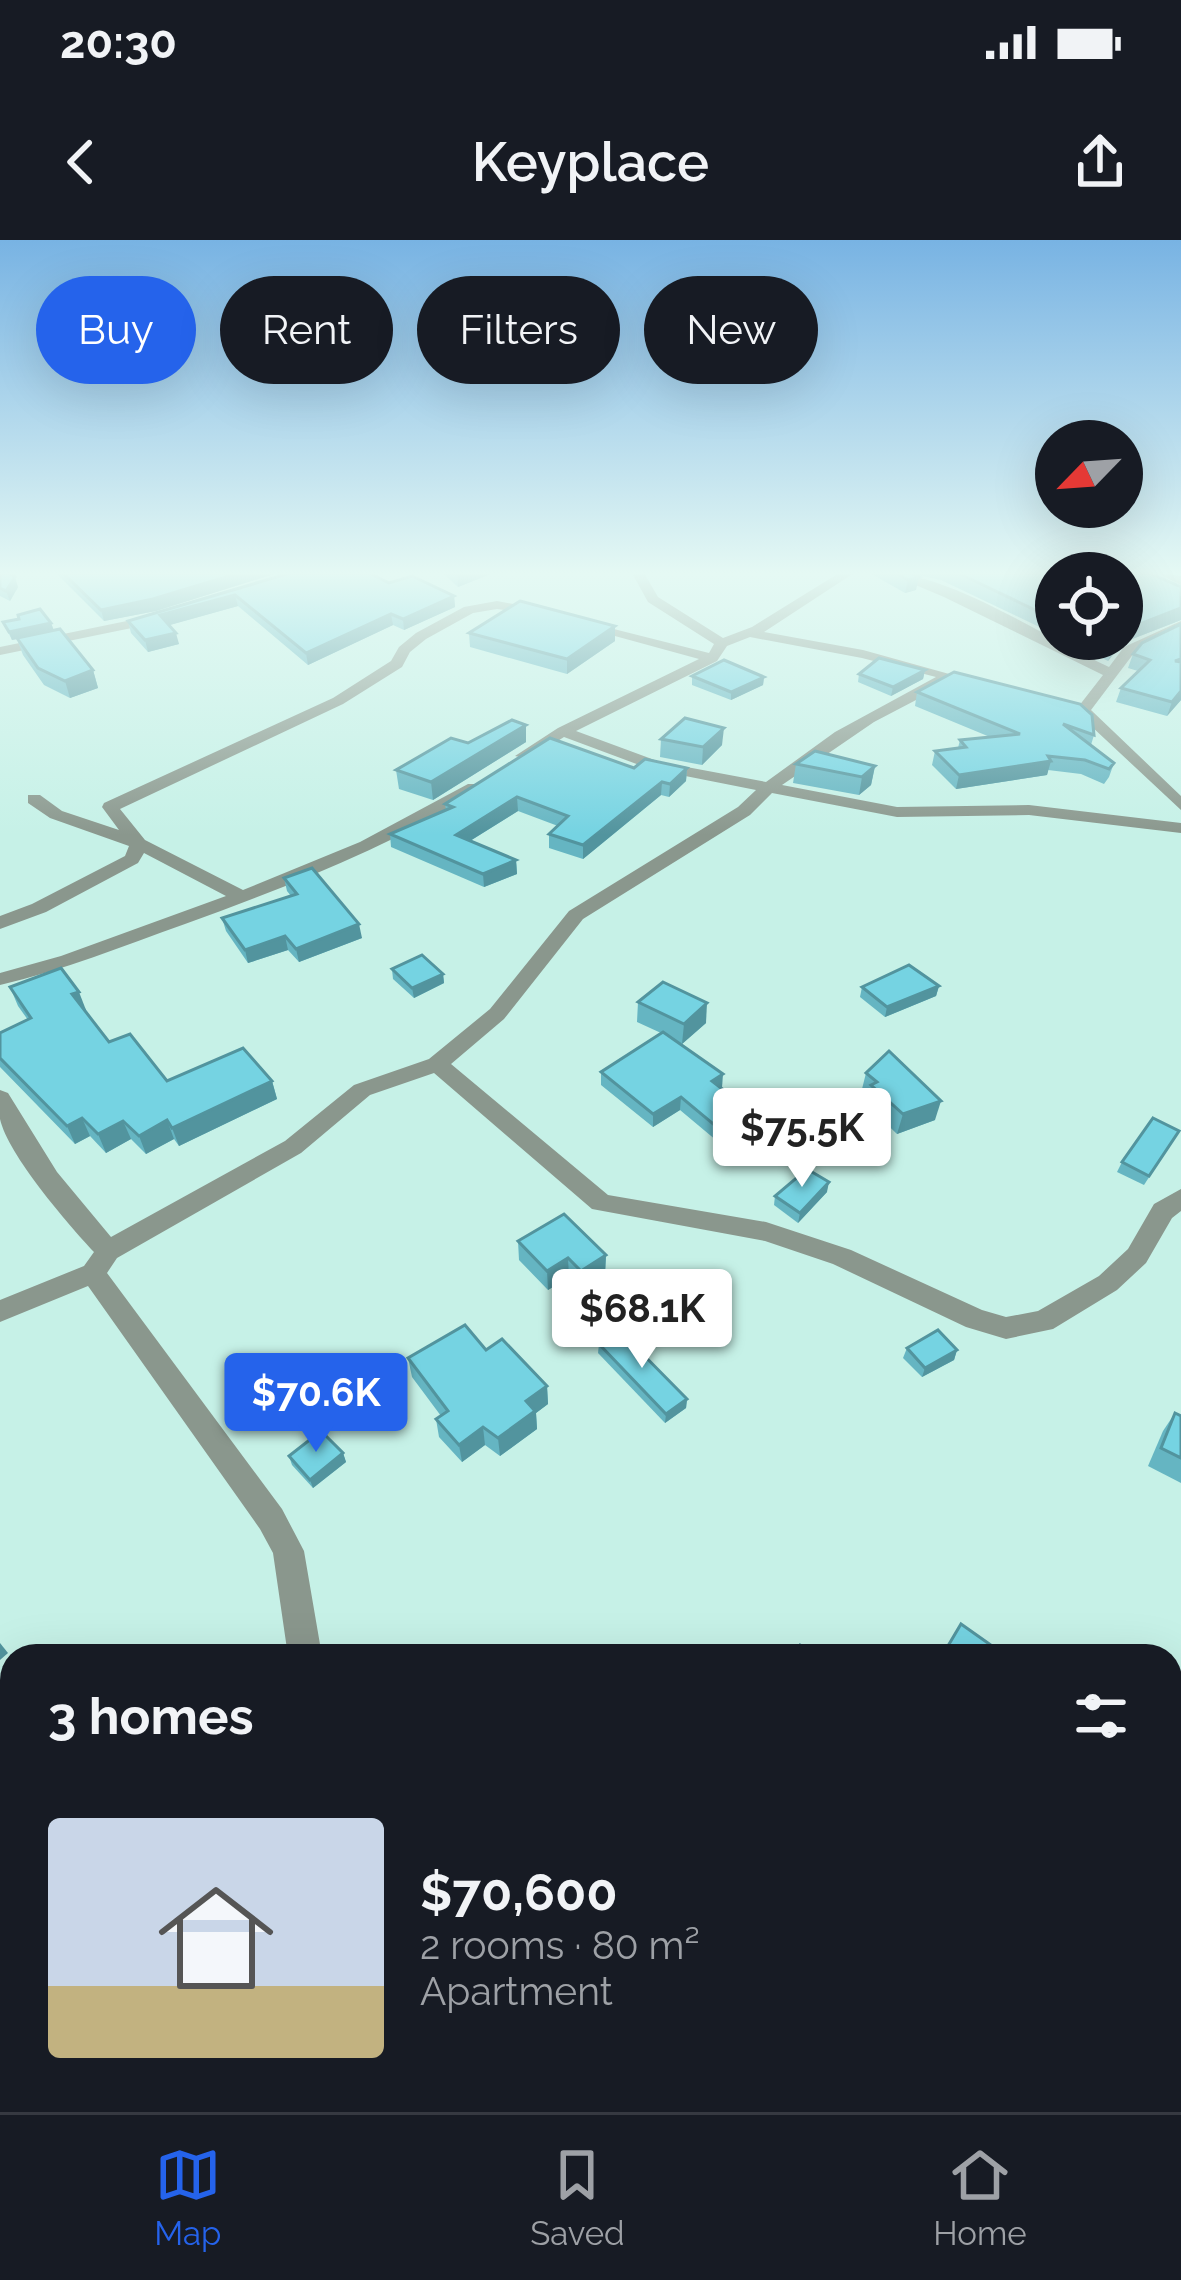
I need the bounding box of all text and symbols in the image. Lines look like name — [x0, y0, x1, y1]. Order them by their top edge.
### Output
text: 20:30 — [60, 16, 177, 69]
icon: back — [48, 129, 114, 195]
icon: share — [1067, 129, 1133, 195]
text: Keyplace — [472, 130, 709, 194]
chip: Buy — [36, 276, 196, 384]
chip: Rent — [220, 276, 393, 384]
chip: Filters — [417, 276, 620, 384]
chip: New — [644, 276, 818, 384]
north arrow — [1035, 420, 1143, 528]
map controls — [1035, 420, 1143, 660]
button: locate — [1035, 552, 1143, 660]
pin: $75.5K — [704, 1088, 900, 1190]
text: $75.5K — [740, 1104, 864, 1150]
pin: $68.1K — [544, 1269, 740, 1371]
text: $68.1K — [579, 1285, 705, 1331]
pin: $70.6K — [218, 1353, 414, 1455]
text: $70.6K — [251, 1369, 381, 1415]
icon: filters — [1068, 1683, 1134, 1749]
text: 3 homes — [48, 1686, 254, 1746]
text: $70,600 — [420, 1862, 618, 1922]
icon: home — [144, 1866, 288, 2010]
text: 2 rooms · 80 m² — [420, 1922, 700, 1968]
text: Apartment — [420, 1968, 613, 2014]
tab: Map — [154, 2142, 221, 2253]
tab: Saved — [530, 2142, 625, 2253]
tab: Home — [933, 2142, 1027, 2253]

